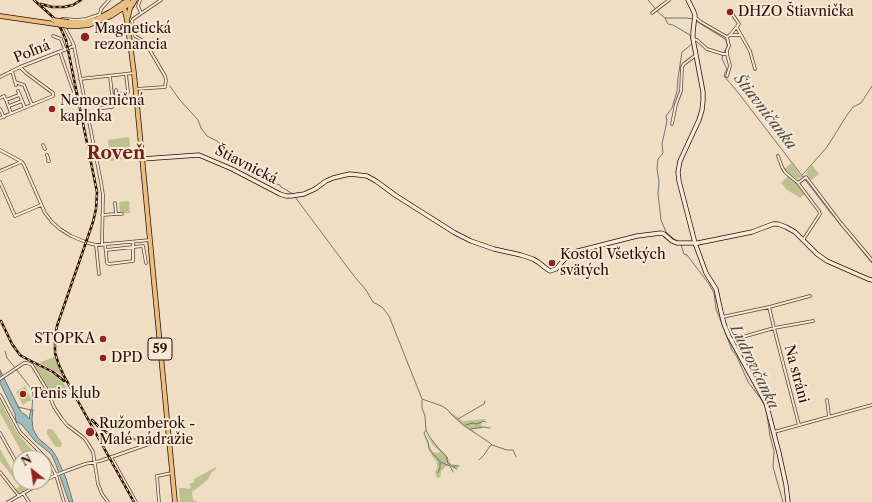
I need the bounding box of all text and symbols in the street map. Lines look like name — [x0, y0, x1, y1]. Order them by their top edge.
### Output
place label: DHZO Štiavnička — [738, 4, 854, 20]
marker: DHZO Štiavnička — [725, 7, 735, 17]
place label: Magnetická rezonancia — [94, 21, 171, 54]
marker: Magnetická rezonancia — [79, 31, 91, 43]
street label: Poľná — [11, 37, 53, 67]
water label: Štiavničanka — [730, 71, 800, 153]
place label: Nemocničná kaplnka — [60, 93, 145, 126]
marker: Nemocničná kaplnka — [47, 104, 57, 114]
street label: Štiavnická — [212, 142, 280, 188]
district label: Roveň — [87, 143, 145, 165]
place label: Kostol Všetkých svätých — [560, 247, 666, 280]
marker: Kostol Všetkých svätých — [547, 258, 557, 268]
water label: Ludrovčanka — [726, 322, 782, 412]
place label: STOPKA — [34, 331, 95, 347]
marker: STOPKA — [98, 334, 108, 344]
road number: 59 — [148, 338, 172, 360]
street label: Na stráni — [780, 343, 812, 405]
place label: DPD — [111, 350, 143, 366]
marker: DPD — [98, 353, 108, 363]
place label: Tenis klub — [31, 386, 100, 402]
marker: Tenis klub — [18, 389, 28, 399]
place label: Ružomberok - Malé nádražie — [99, 416, 196, 448]
marker: Ružomberok - Malé nádražie — [84, 426, 96, 438]
north arrow — [12, 450, 52, 490]
text: N — [19, 452, 34, 469]

